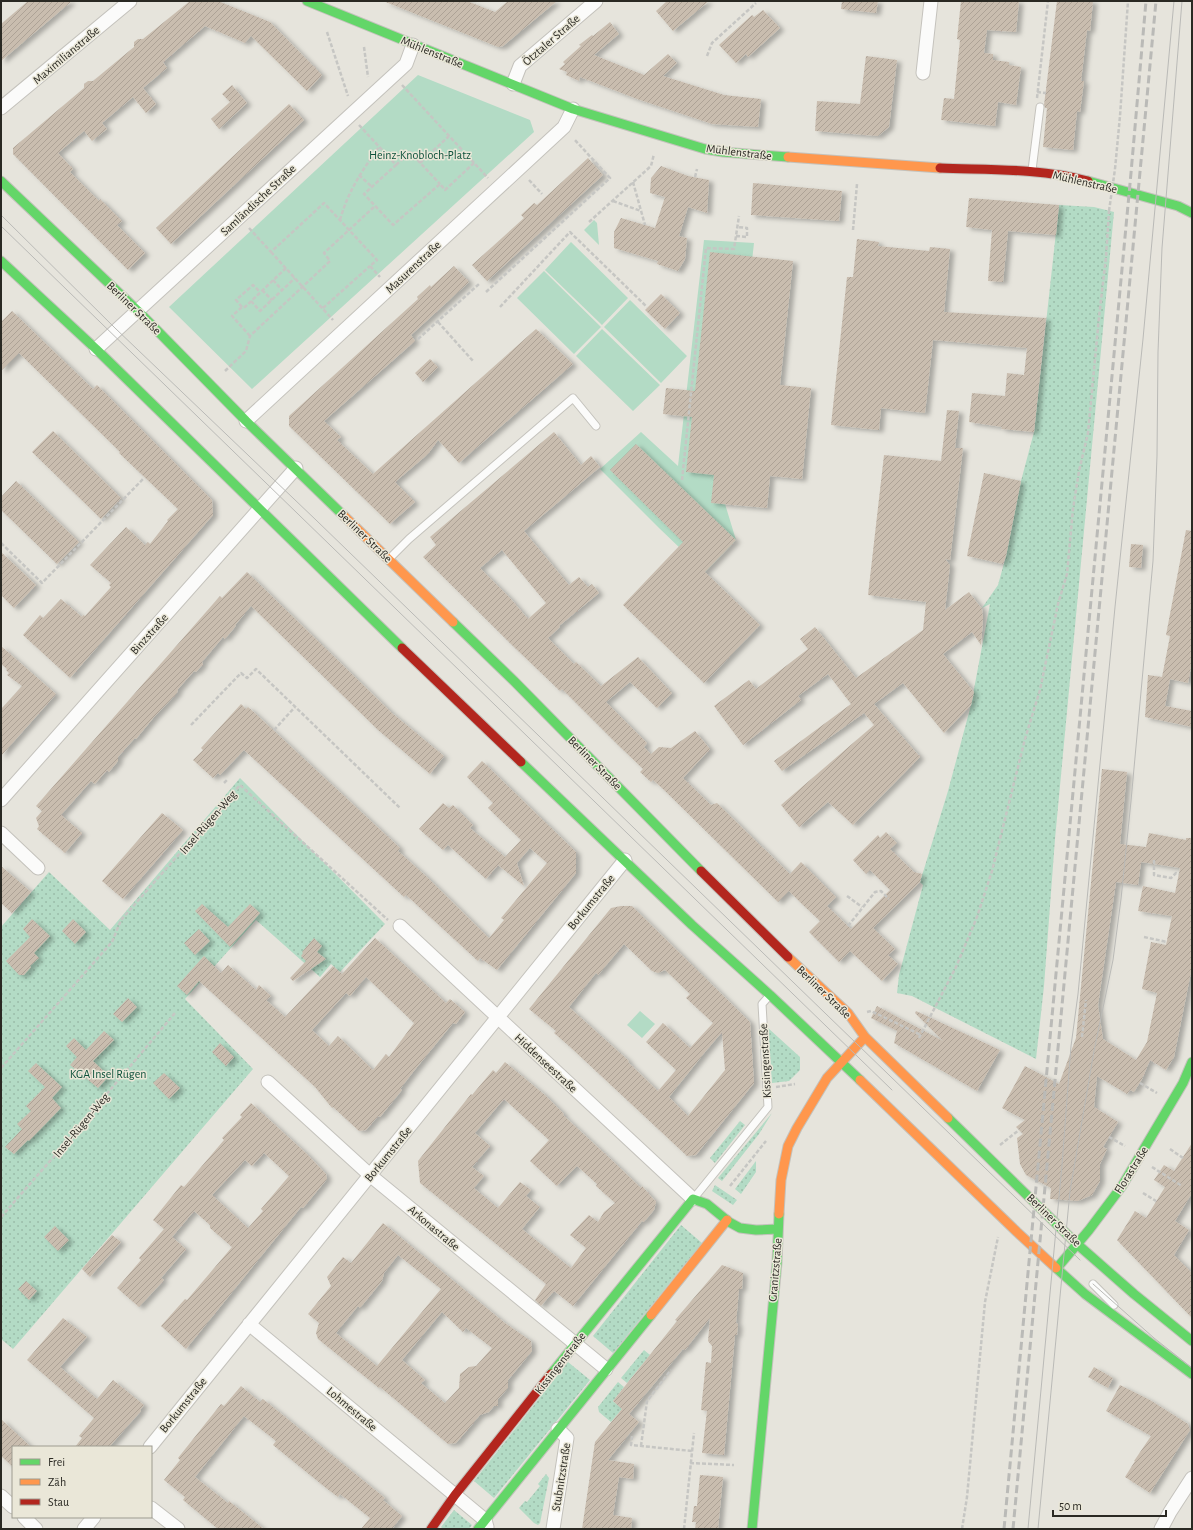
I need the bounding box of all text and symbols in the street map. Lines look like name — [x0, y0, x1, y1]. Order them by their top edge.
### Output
street label: Ötztaler Straße — [520, 11, 582, 68]
street label: Maximilianstraße — [30, 24, 102, 86]
street label: Mühlenstraße — [399, 34, 465, 70]
street label: Mühlenstraße — [705, 142, 773, 162]
park label: Heinz-Knobloch-Platz — [369, 149, 471, 161]
street label: Samländische Straße — [218, 162, 298, 238]
street label: Mühlenstraße — [1051, 169, 1119, 195]
street label: Masurenstraße — [383, 239, 443, 295]
street label: Berliner Straße — [105, 279, 163, 337]
street label: Berliner Straße — [336, 507, 394, 565]
street label: Binzstraße — [128, 611, 170, 657]
street label: Berliner Straße — [566, 734, 624, 792]
street label: Insel-Rügen-Weg — [177, 788, 239, 856]
street label: Borkumstraße — [565, 872, 617, 932]
street label: Berliner Straße — [795, 963, 853, 1021]
street label: Kissingenstraße — [757, 1023, 773, 1099]
street label: Hiddenseestraße — [512, 1031, 580, 1095]
park label: KGA Insel Rügen — [70, 1068, 146, 1080]
street label: Insel-Rügen-Weg — [51, 1090, 111, 1159]
street label: Borkumstraße — [362, 1124, 414, 1184]
street label: Florastraße — [1112, 1144, 1150, 1196]
street label: Berliner Straße — [1025, 1191, 1083, 1249]
street label: Arkonastraße — [406, 1203, 462, 1253]
street label: Granitzstraße — [766, 1238, 784, 1302]
street label: Kissingenstraße — [532, 1330, 588, 1396]
street label: Borkumstraße — [157, 1375, 209, 1435]
street label: Lohmestraße — [325, 1385, 379, 1433]
street label: Stubnitzstraße — [550, 1442, 572, 1512]
legend — [12, 1446, 152, 1518]
text: Frei — [48, 1456, 65, 1468]
text: Zäh — [48, 1476, 66, 1488]
scale bar — [1053, 1492, 1166, 1518]
text: Stau — [48, 1496, 69, 1508]
text: 50 m — [1059, 1500, 1082, 1512]

